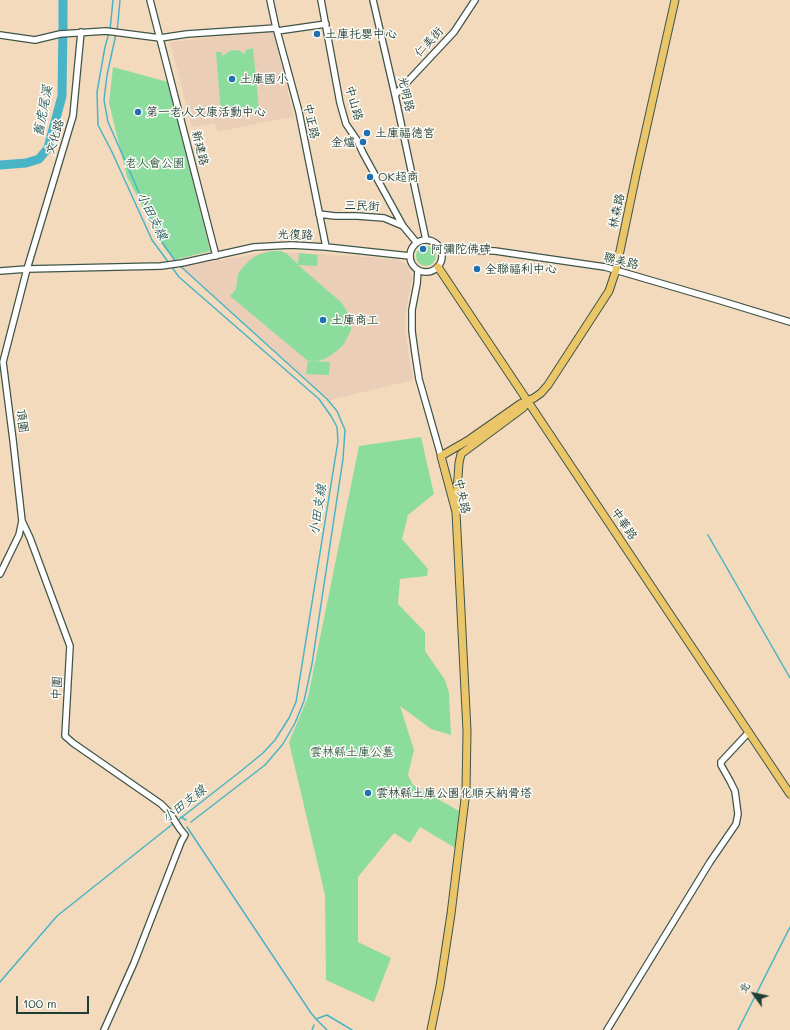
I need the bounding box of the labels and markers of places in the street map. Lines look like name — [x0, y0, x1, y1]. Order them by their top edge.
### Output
place label: 土庫托嬰中心 — [325, 27, 397, 41]
marker: 土庫托嬰中心 — [312, 29, 322, 39]
place label: 土庫國小 — [240, 72, 288, 86]
marker: 土庫國小 — [227, 74, 237, 84]
place label: 第一老人文康活動中心 — [146, 105, 266, 119]
marker: 第一老人文康活動中心 — [133, 107, 143, 117]
place label: 土庫福德宮 — [375, 126, 435, 140]
marker: 土庫福德宮 — [362, 128, 372, 138]
place label: 金爐 — [331, 135, 355, 149]
marker: 金爐 — [358, 137, 368, 147]
place label: OK超商 — [378, 170, 419, 184]
marker: OK超商 — [365, 172, 375, 182]
place label: 阿彌陀佛碑 — [431, 242, 491, 256]
marker: 阿彌陀佛碑 — [418, 244, 428, 254]
place label: 全聯福利中心 — [485, 262, 557, 276]
marker: 全聯福利中心 — [472, 264, 482, 274]
place label: 土庫商工 — [331, 313, 379, 327]
marker: 土庫商工 — [318, 315, 328, 325]
place label: 雲林縣土庫公園化順天納骨塔 — [376, 786, 532, 800]
marker: 雲林縣土庫公園化順天納骨塔 — [363, 788, 373, 798]

